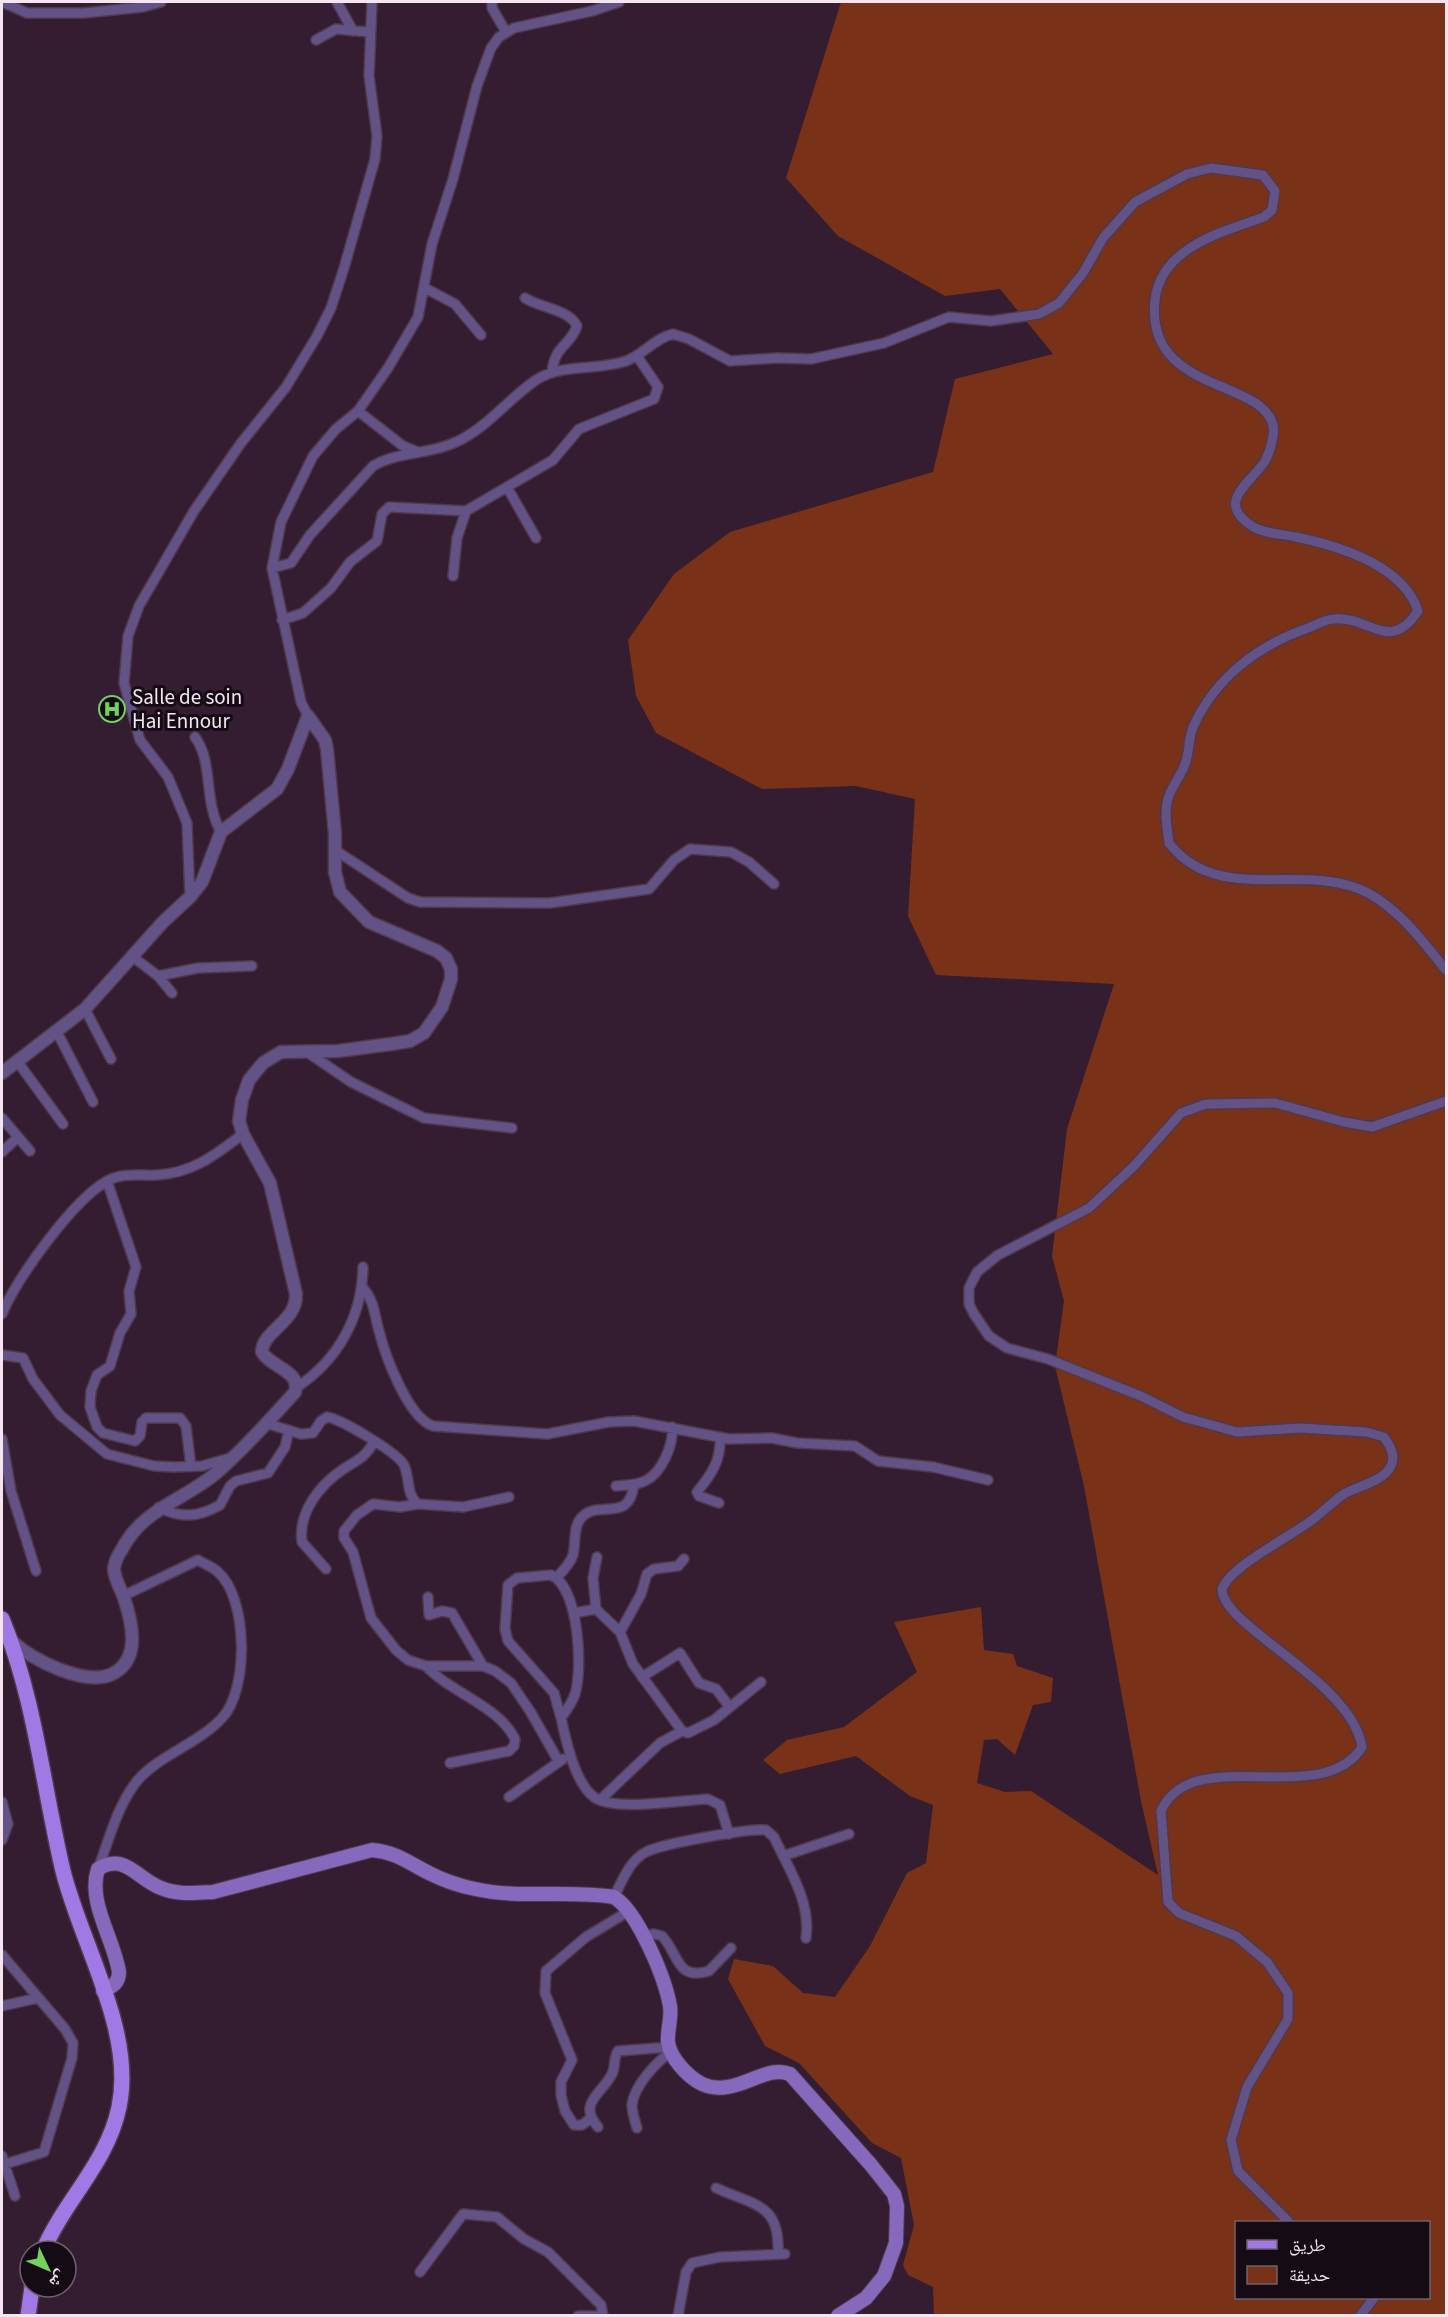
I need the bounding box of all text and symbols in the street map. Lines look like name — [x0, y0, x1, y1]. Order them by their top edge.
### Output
place label: Salle de soin Hai Ennour — [132, 682, 242, 736]
hospital icon: Salle de soin Hai Ennour — [97, 694, 127, 724]
legend — [1235, 2221, 1430, 2299]
text: طريق — [1289, 2233, 1326, 2258]
north arrow — [18, 2239, 78, 2299]
text: حديقة — [1289, 2263, 1330, 2288]
text: ش — [44, 2265, 72, 2292]

